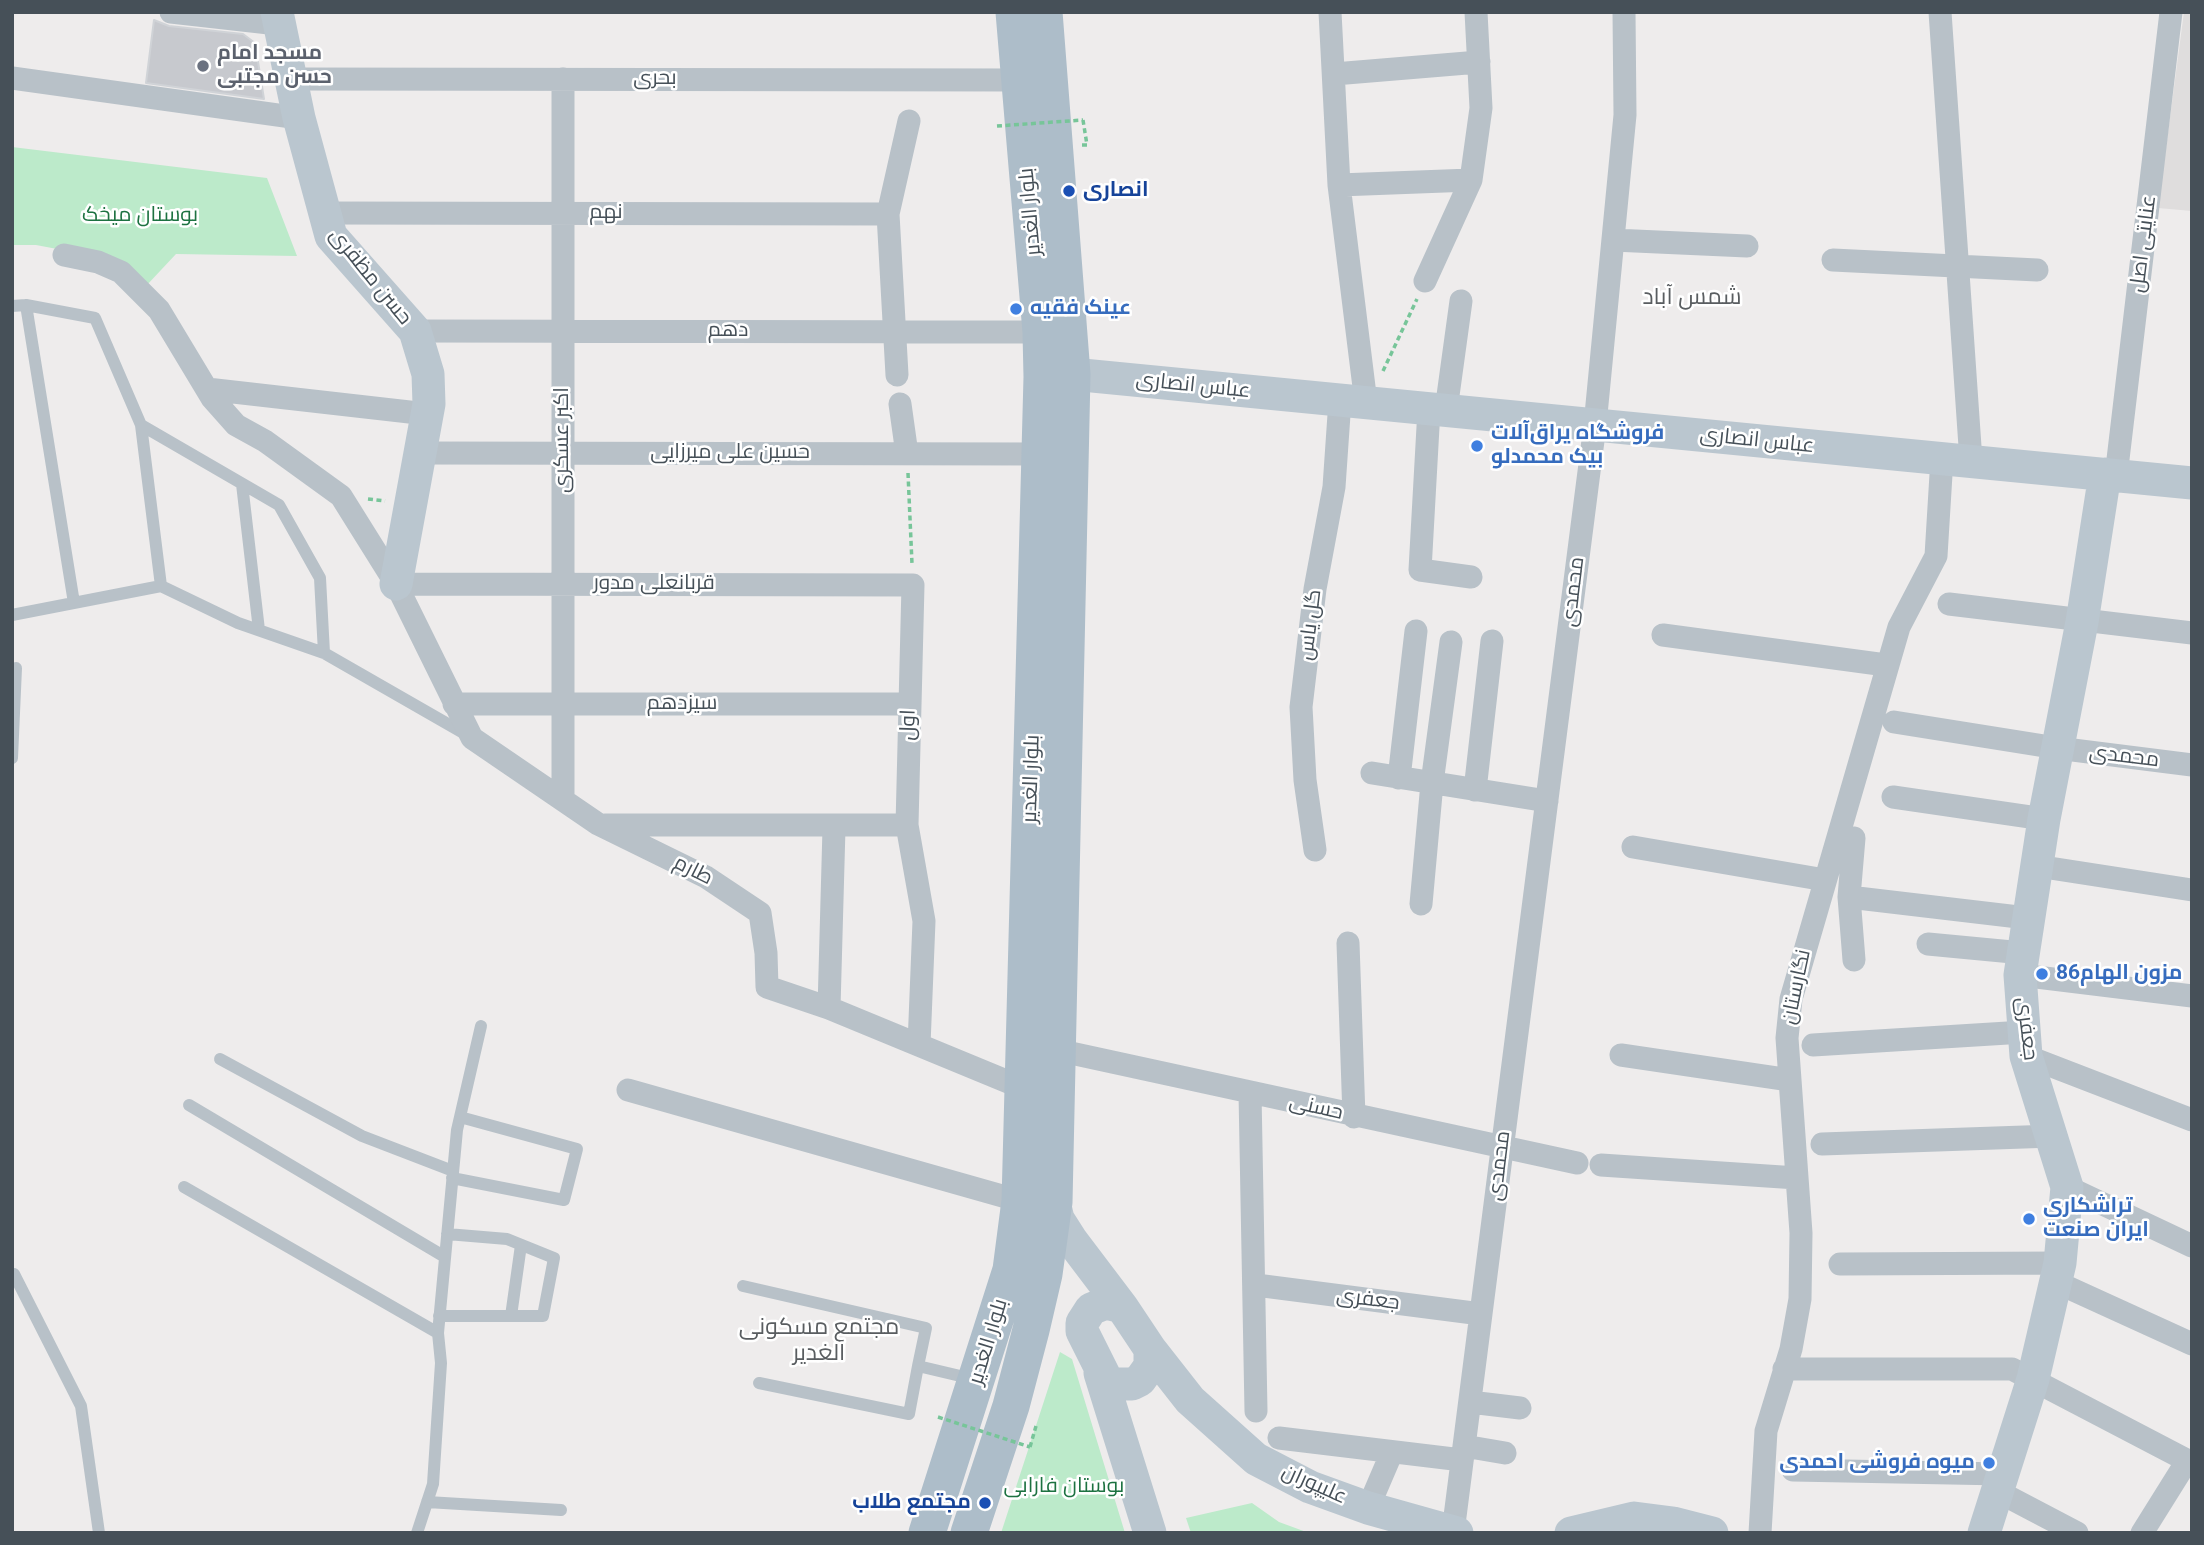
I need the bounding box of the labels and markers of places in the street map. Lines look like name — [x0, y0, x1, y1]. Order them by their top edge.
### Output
place label: مسجد امام حسن مجتبی — [217, 41, 332, 91]
marker: مسجد امام حسن مجتبی — [195, 58, 211, 74]
place label: انصاری — [1083, 178, 1148, 204]
marker: انصاری — [1061, 183, 1077, 199]
place label: عینک فقیه — [1030, 296, 1131, 322]
marker: عینک فقیه — [1008, 301, 1024, 317]
place label: فروشگاه یراق‌آلات بیک محمدلو — [1491, 421, 1664, 471]
marker: فروشگاه یراق‌آلات بیک محمدلو — [1469, 438, 1485, 454]
place label: مزون الهام86 — [2056, 961, 2182, 987]
marker: مزون الهام86 — [2034, 966, 2050, 982]
place label: تراشکاری ایران صنعت — [2043, 1194, 2149, 1244]
marker: تراشکاری ایران صنعت — [2021, 1211, 2037, 1227]
place label: میوه فروشی احمدی — [1779, 1450, 1975, 1476]
marker: میوه فروشی احمدی — [1981, 1455, 1997, 1471]
place label: مجتمع طلاب — [852, 1490, 971, 1516]
marker: مجتمع طلاب — [977, 1495, 993, 1511]

